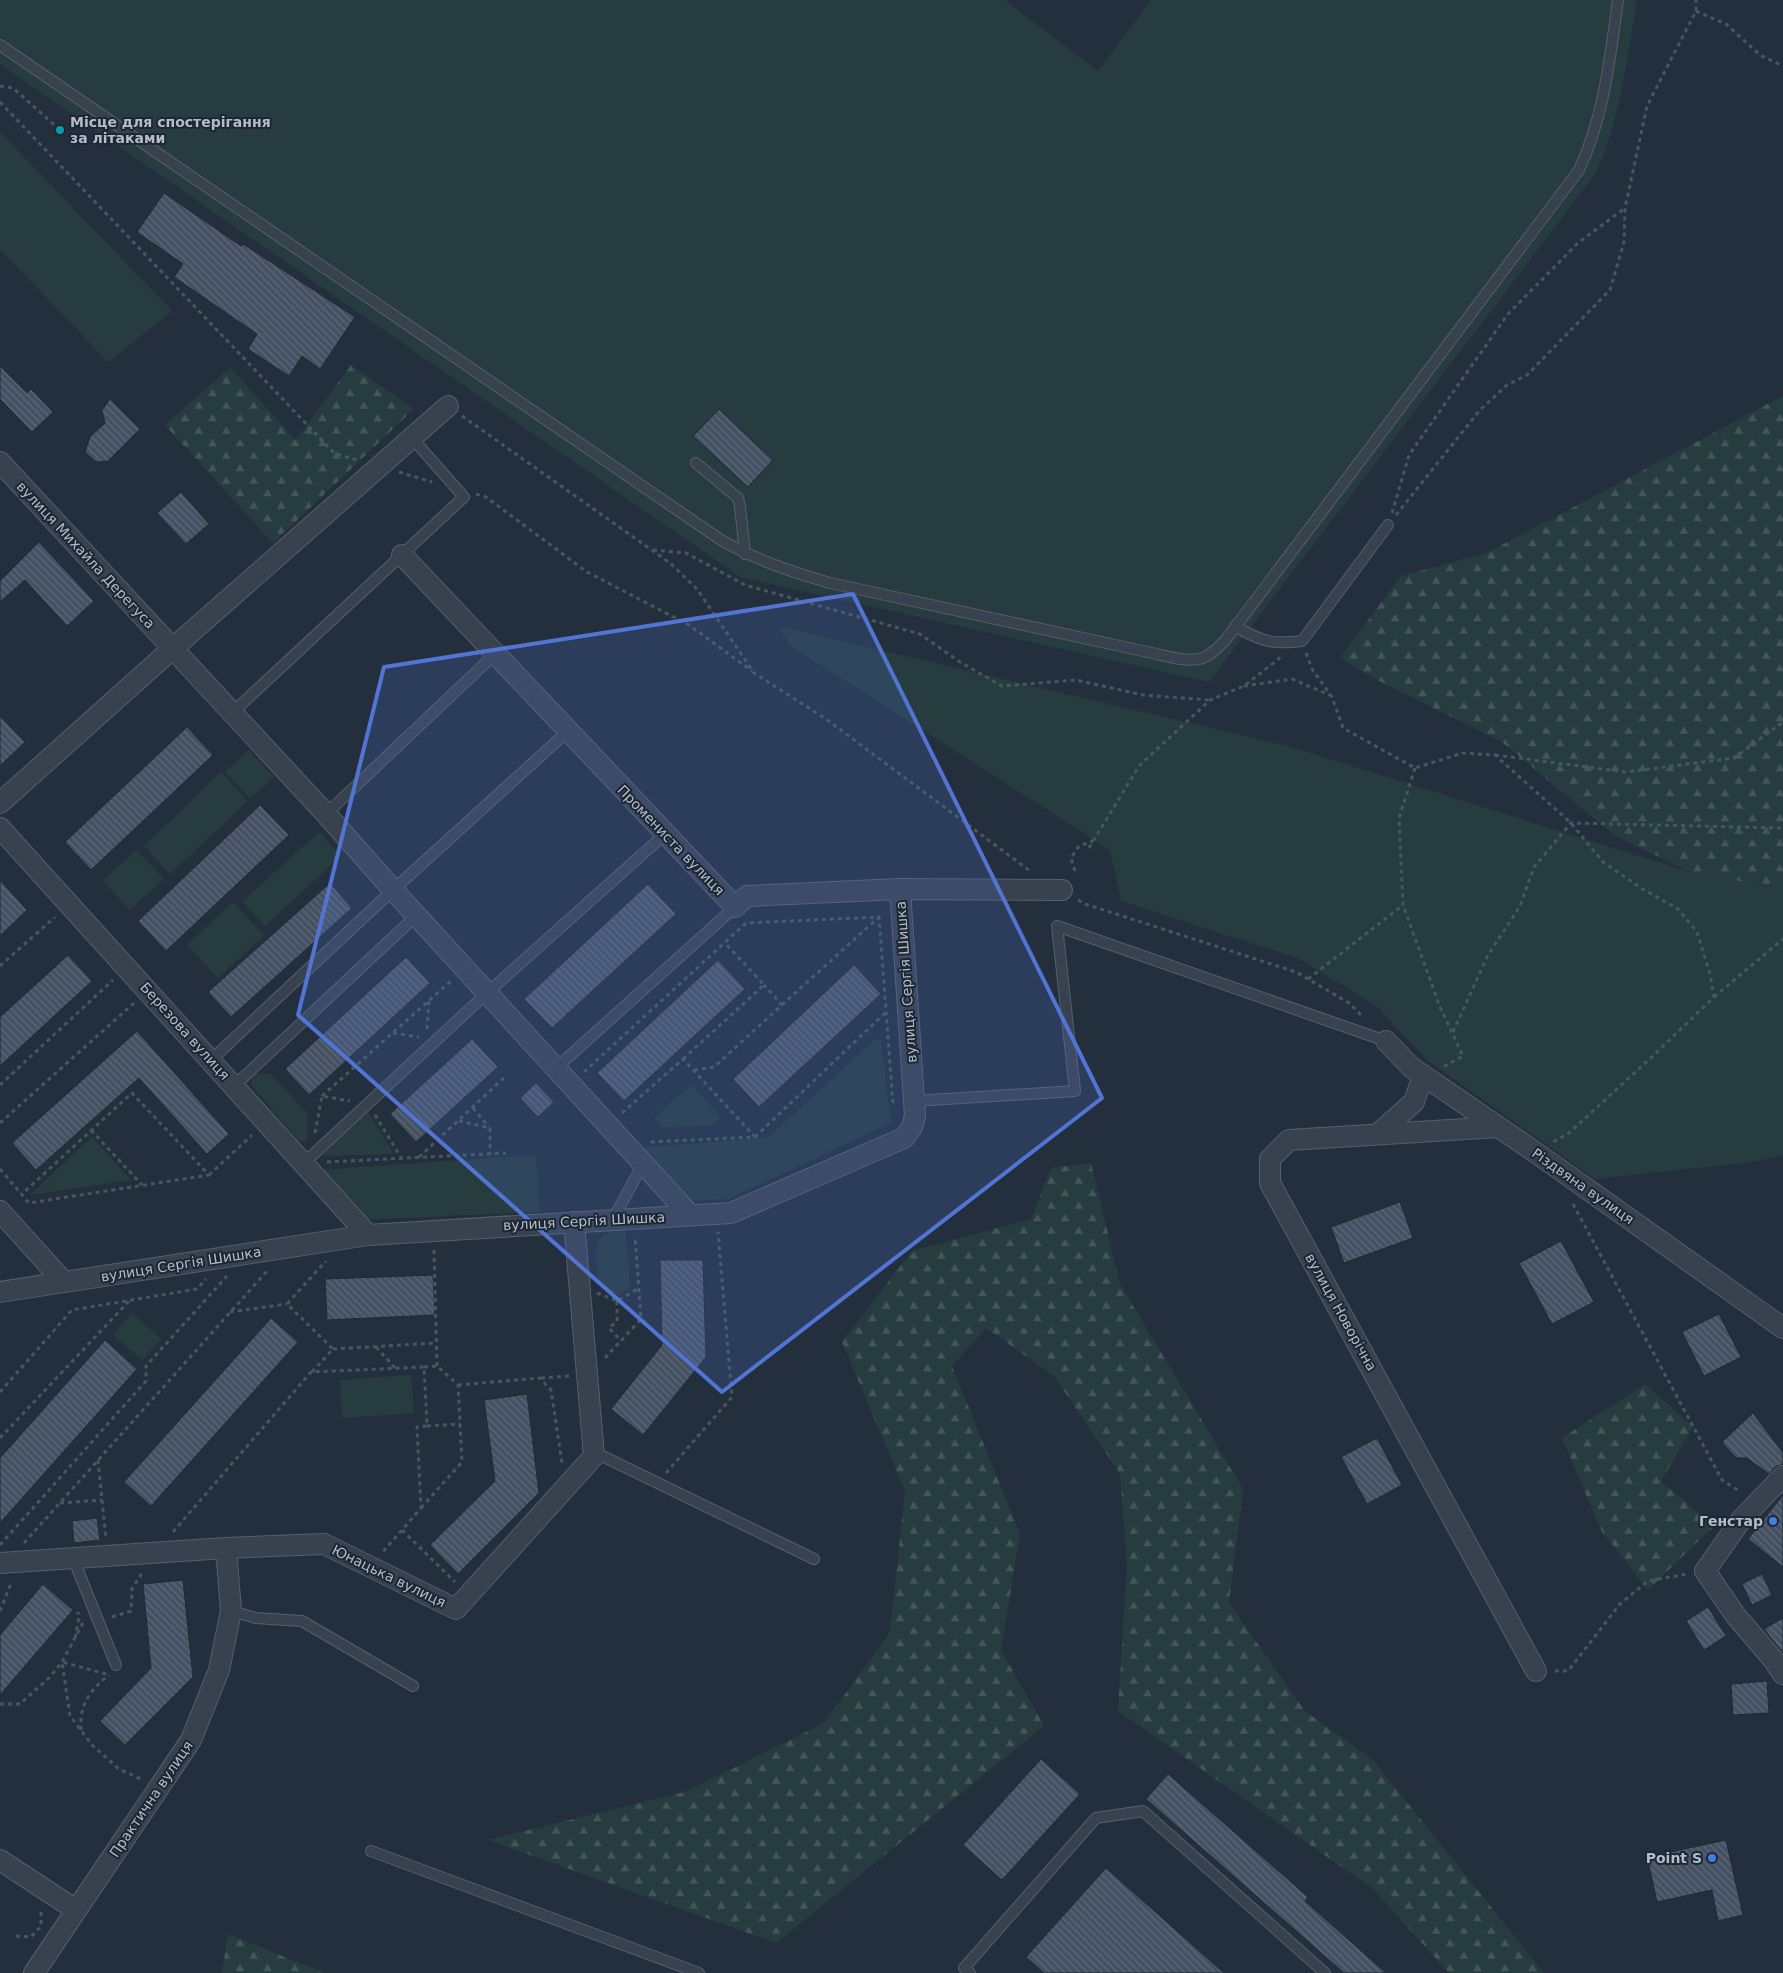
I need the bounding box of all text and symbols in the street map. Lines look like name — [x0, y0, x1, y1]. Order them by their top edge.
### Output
place label: Місце для спостерігання за літаками — [70, 114, 271, 146]
marker: Місце для спостерігання за літаками — [54, 124, 66, 136]
street label: вулиця Михайла Дерегуса — [14, 478, 158, 632]
street label: Промениста вулиця — [614, 782, 728, 898]
street label: вулиця Сергія Шишка — [892, 900, 920, 1064]
street label: Березова вулиця — [137, 979, 233, 1083]
street label: Різдвяна вулиця — [1529, 1145, 1637, 1227]
street label: вулиця Сергія Шишка — [503, 1209, 665, 1233]
street label: вулиця Сергія Шишка — [100, 1243, 262, 1285]
street label: вулиця Новорічна — [1302, 1251, 1380, 1373]
place label: Генстар — [1699, 1513, 1763, 1529]
marker: Генстар — [1767, 1515, 1779, 1527]
street label: Юнацька вулиця — [329, 1541, 449, 1611]
street label: Практична вулиця — [106, 1738, 196, 1860]
place label: Point S — [1646, 1850, 1702, 1866]
marker: Point S — [1706, 1852, 1718, 1864]

